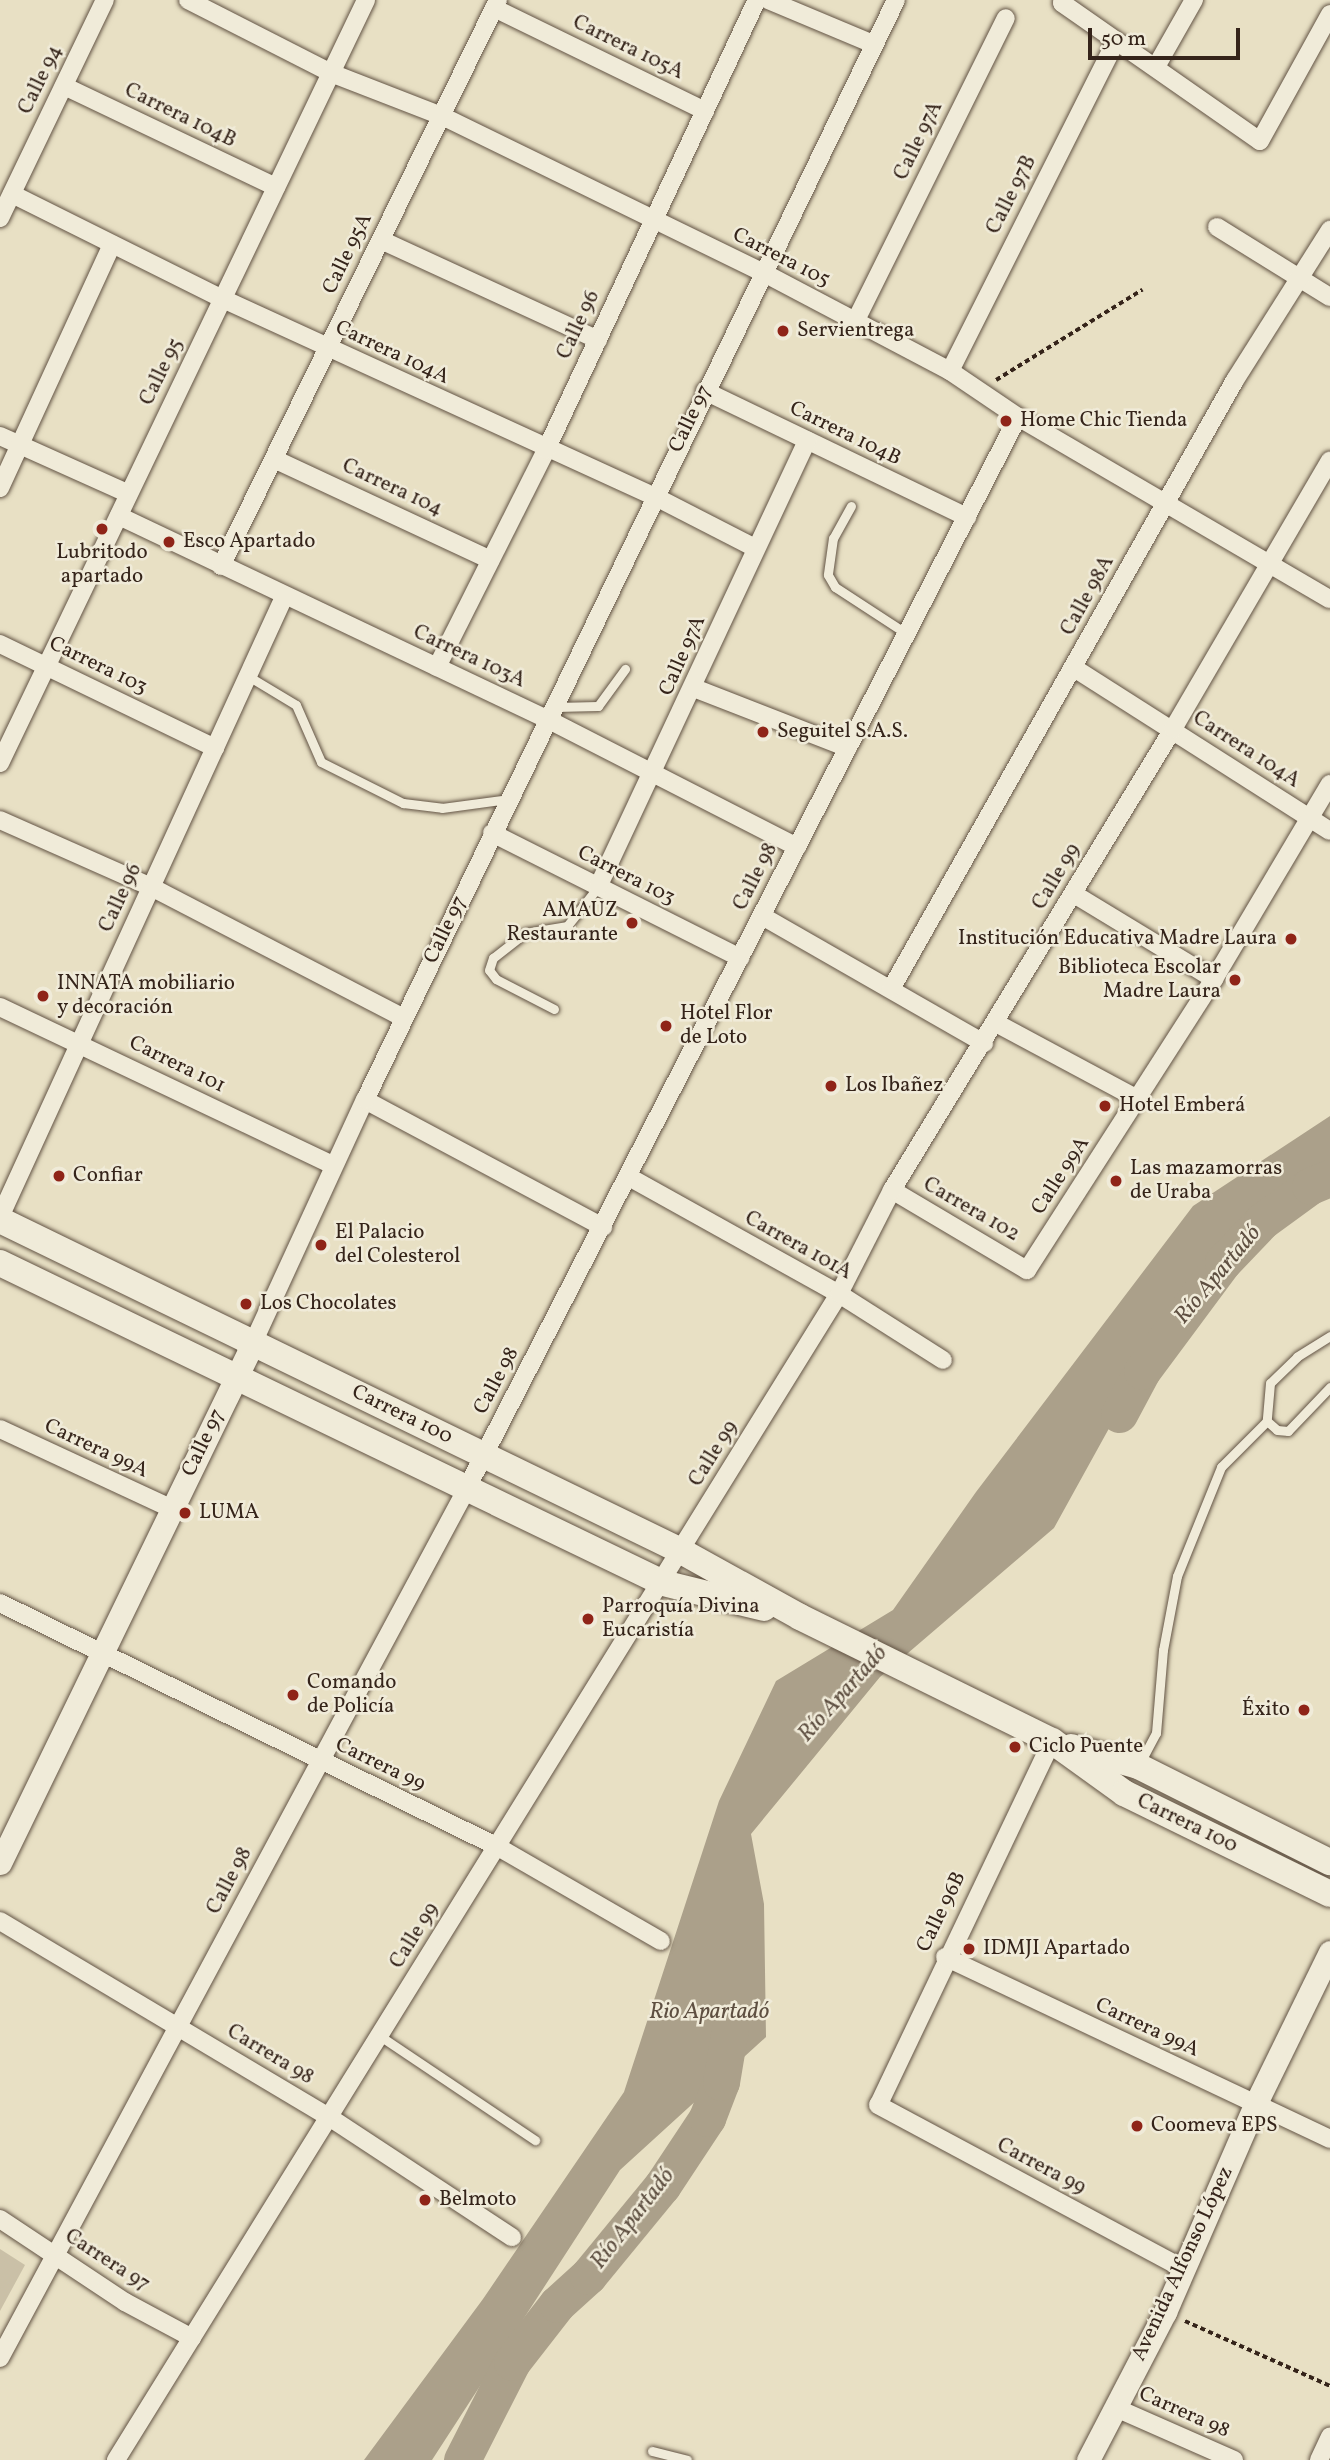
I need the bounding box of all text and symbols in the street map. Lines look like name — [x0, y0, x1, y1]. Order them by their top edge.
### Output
street label: Carrera 105A — [568, 10, 688, 86]
scale bar — [1092, 14, 1244, 58]
text: 50 m — [1101, 25, 1146, 54]
street label: Calle 94 — [14, 41, 68, 119]
street label: Carrera 104B — [120, 78, 240, 154]
street label: Calle 97A — [889, 97, 949, 185]
street label: Calle 97B — [981, 151, 1043, 239]
street label: Calle 95A — [318, 210, 378, 298]
street label: Carrera 105 — [728, 223, 834, 293]
street label: Calle 96 — [552, 286, 606, 364]
street label: Carrera 104A — [331, 316, 453, 390]
place label: Servientrega — [797, 318, 915, 344]
marker: Servientrega — [775, 323, 791, 339]
street label: Calle 95 — [135, 334, 189, 410]
street label: Calle 97 — [664, 381, 718, 457]
street label: Carrera 104B — [785, 396, 905, 472]
place label: Home Chic Tienda — [1020, 408, 1188, 434]
marker: Home Chic Tienda — [998, 413, 1014, 429]
street label: Carrera 104 — [338, 454, 446, 522]
marker: Lubritodo apartado — [94, 521, 110, 537]
place label: Esco Apartado — [183, 529, 315, 555]
marker: Esco Apartado — [161, 534, 177, 550]
place label: Lubritodo apartado — [56, 540, 148, 590]
street label: Calle 98A — [1056, 552, 1120, 640]
street label: Calle 97A — [654, 612, 712, 700]
street label: Carrera 103A — [409, 620, 529, 694]
street label: Carrera 103 — [45, 631, 151, 701]
street label: Carrera 104A — [1188, 706, 1304, 794]
place label: Seguitel S.A.S. — [777, 719, 908, 745]
marker: Seguitel S.A.S. — [755, 724, 771, 740]
street label: Calle 98 — [728, 839, 784, 915]
street label: Calle 99 — [1027, 839, 1087, 915]
street label: Carrera 103 — [573, 841, 679, 911]
street label: Calle 96 — [94, 859, 148, 937]
street label: Calle 97 — [419, 892, 473, 968]
place label: AMAUZ Restaurante — [507, 898, 618, 948]
marker: AMAUZ Restaurante — [624, 915, 640, 931]
place label: Institución Educativa Madre Laura — [958, 926, 1277, 952]
marker: Institución Educativa Madre Laura — [1283, 931, 1299, 947]
place label: Biblioteca Escolar Madre Laura — [1058, 955, 1221, 1005]
place label: INNATA mobiliario y decoración — [57, 971, 235, 1021]
marker: Biblioteca Escolar Madre Laura — [1227, 972, 1243, 988]
marker: INNATA mobiliario y decoración — [35, 988, 51, 1004]
place label: Hotel Flor de Loto — [680, 1001, 773, 1051]
marker: Hotel Flor de Loto — [658, 1018, 674, 1034]
street label: Carrera 101 — [125, 1031, 229, 1099]
place label: Los Ibañez — [845, 1073, 944, 1099]
marker: Los Ibañez — [823, 1078, 839, 1094]
place label: Hotel Emberá — [1119, 1093, 1245, 1119]
marker: Hotel Emberá — [1097, 1098, 1113, 1114]
street label: Calle 99A — [1027, 1132, 1095, 1220]
place label: Las mazamorras de Uraba — [1130, 1156, 1282, 1206]
place label: Confiar — [73, 1163, 143, 1189]
marker: Confiar — [51, 1168, 67, 1184]
street label: Carrera 102 — [918, 1172, 1024, 1248]
marker: Las mazamorras de Uraba — [1108, 1173, 1124, 1189]
street label: Carrera 101A — [740, 1206, 856, 1286]
place label: El Palacio del Colesterol — [335, 1220, 460, 1270]
water label: Río Apartadó — [1169, 1220, 1267, 1330]
marker: El Palacio del Colesterol — [313, 1237, 329, 1253]
place label: Los Chocolates — [260, 1291, 396, 1317]
marker: Los Chocolates — [238, 1296, 254, 1312]
street label: Calle 98 — [469, 1343, 525, 1419]
street label: Carrera 100 — [347, 1380, 457, 1450]
street label: Calle 97 — [177, 1405, 231, 1481]
street label: Carrera 99A — [40, 1414, 152, 1484]
street label: Calle 99 — [684, 1416, 744, 1492]
place label: LUMA — [199, 1500, 259, 1526]
marker: LUMA — [177, 1505, 193, 1521]
place label: Parroquía Divina Eucaristía — [602, 1594, 760, 1644]
marker: Parroquía Divina Eucaristía — [580, 1611, 596, 1627]
water label: Río Apartadó — [793, 1640, 893, 1748]
place label: Comando de Policía — [307, 1670, 396, 1720]
marker: Comando de Policía — [285, 1687, 301, 1703]
place label: Éxito — [1242, 1697, 1290, 1723]
marker: Éxito — [1296, 1702, 1312, 1718]
street label: Carrera 99 — [331, 1732, 429, 1798]
place label: Ciclo Puente — [1029, 1734, 1143, 1760]
marker: Ciclo Puente — [1007, 1739, 1023, 1755]
street label: Carrera 100 — [1132, 1789, 1242, 1859]
street label: Calle 98 — [202, 1843, 258, 1919]
street label: Calle 96B — [912, 1868, 972, 1956]
street label: Calle 99 — [385, 1898, 445, 1974]
place label: IDMJI Apartado — [983, 1936, 1130, 1962]
marker: IDMJI Apartado — [961, 1941, 977, 1957]
street label: Carrera 99A — [1091, 1993, 1203, 2063]
water label: Rio Apartadó — [649, 1998, 769, 2026]
street label: Carrera 98 — [222, 2019, 318, 2091]
place label: Coomeva EPS — [1151, 2113, 1278, 2139]
marker: Coomeva EPS — [1129, 2118, 1145, 2134]
street label: Carrera 99 — [992, 2133, 1090, 2201]
water label: Río Apartadó — [585, 2163, 681, 2275]
street label: Avenida Alfonso López — [1127, 2163, 1239, 2365]
place label: Belmoto — [439, 2187, 516, 2213]
marker: Belmoto — [417, 2192, 433, 2208]
street label: Carrera 97 — [60, 2224, 154, 2298]
street label: Carrera 98 — [1135, 2382, 1233, 2444]

